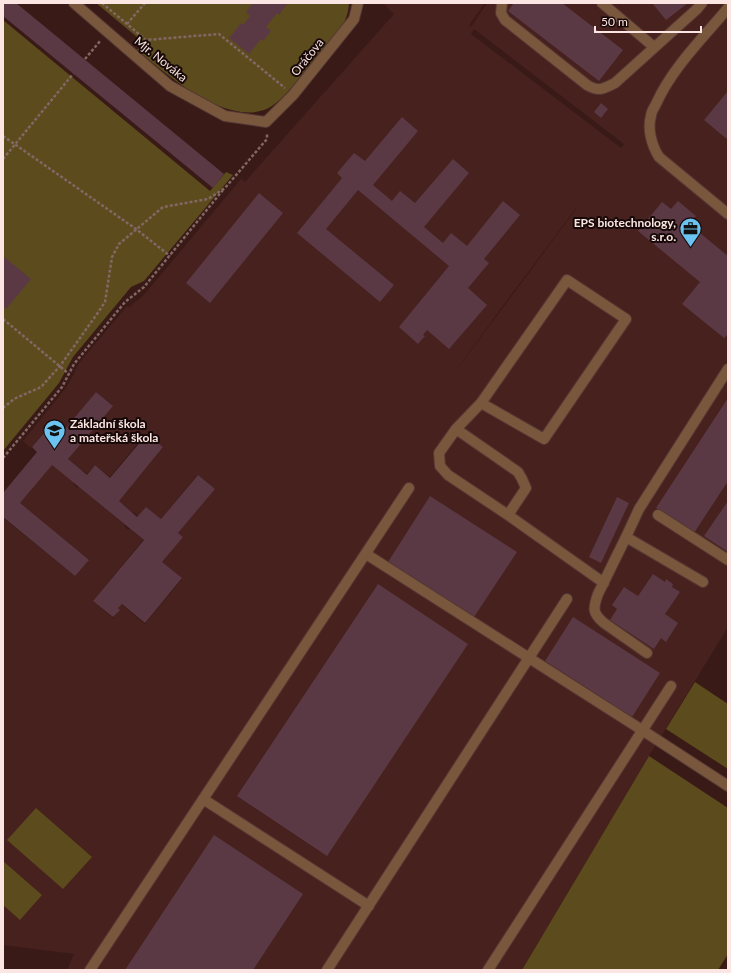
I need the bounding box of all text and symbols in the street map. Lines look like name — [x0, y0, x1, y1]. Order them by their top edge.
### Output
scale bar — [595, 8, 701, 34]
text: 50 m — [601, 14, 628, 29]
street label: Mjr. Nováka — [132, 33, 190, 85]
street label: Oráčova — [287, 35, 327, 79]
place label: EPS biotechnology, s.r.o. — [574, 215, 676, 244]
office icon: EPS biotechnology, s.r.o. — [678, 216, 704, 249]
place label: Základní škola a mateřská škola — [70, 416, 158, 445]
school or university icon: Základní škola a mateřská škola — [42, 417, 68, 450]

